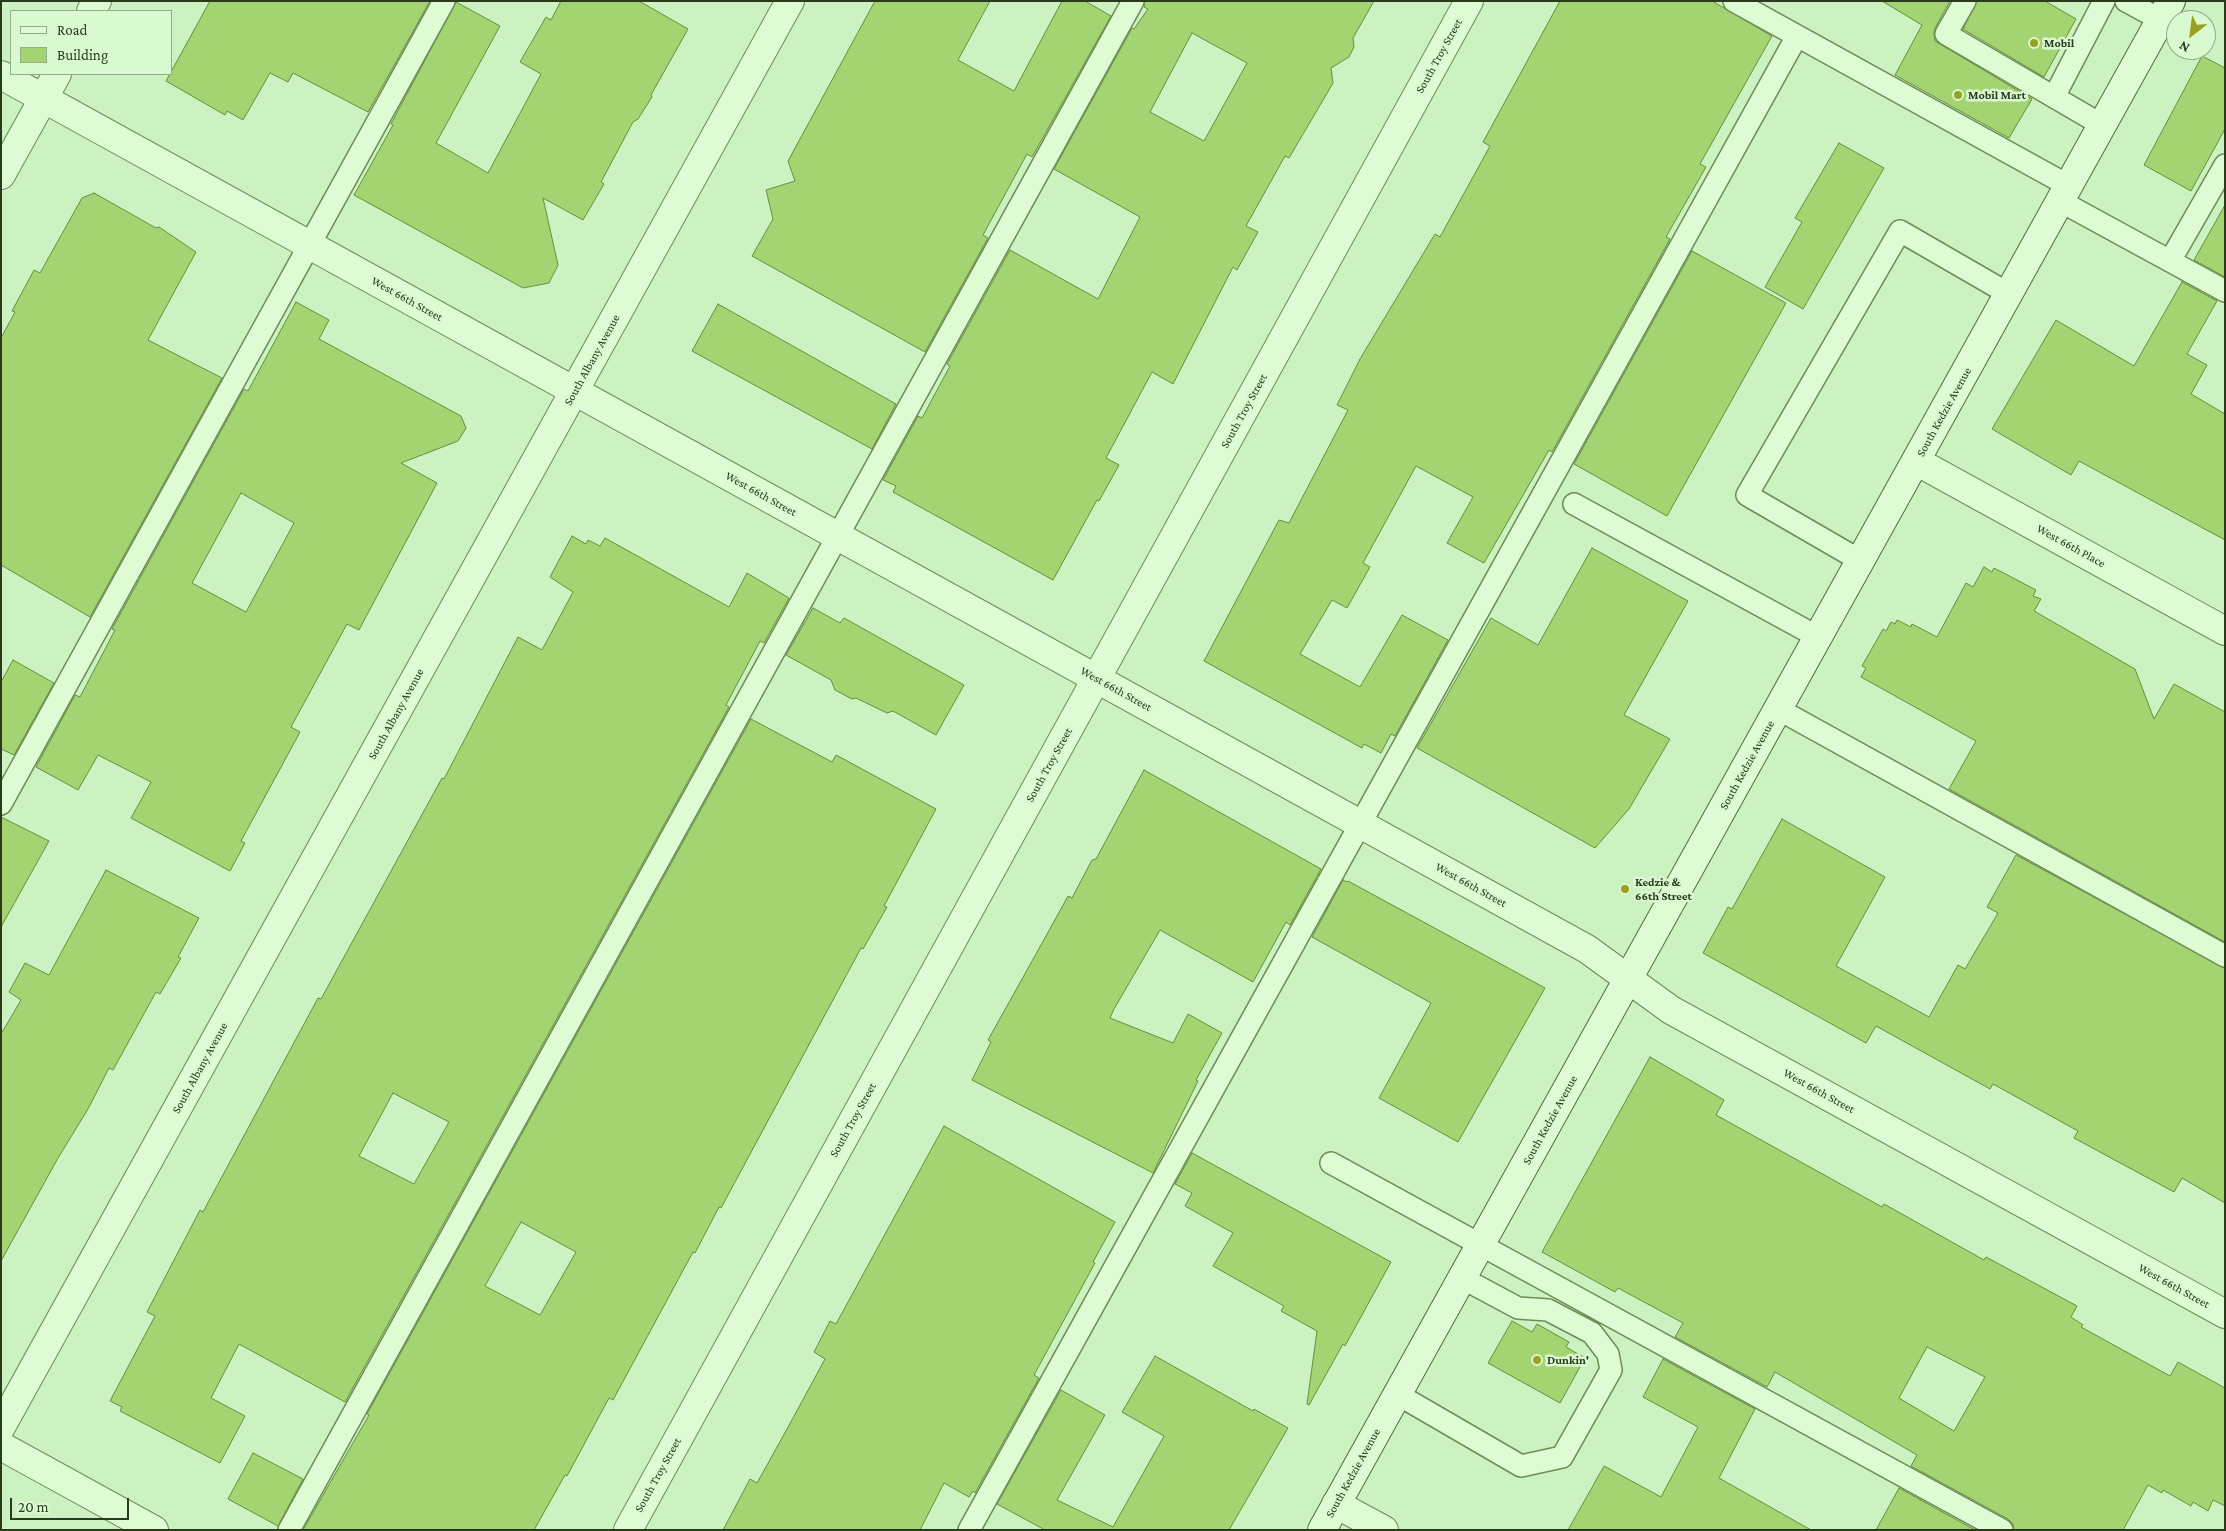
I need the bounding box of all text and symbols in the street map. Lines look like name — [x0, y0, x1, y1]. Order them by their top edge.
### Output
legend — [10, 10, 172, 75]
north arrow — [2166, 10, 2216, 60]
street label: South Troy Street — [1413, 16, 1465, 96]
text: Road — [57, 22, 87, 38]
place label: Mobil — [2044, 36, 2074, 50]
marker: Mobil — [2028, 37, 2040, 49]
text: N — [2176, 38, 2192, 56]
text: Building — [57, 47, 108, 63]
place label: Mobil Mart — [1968, 88, 2026, 102]
marker: Mobil Mart — [1952, 89, 1964, 101]
street label: West 66th Street — [369, 273, 445, 325]
street label: South Albany Avenue — [561, 312, 623, 408]
street label: South Kedzie Avenue — [1913, 365, 1975, 459]
street label: South Troy Street — [1218, 371, 1270, 451]
street label: West 66th Street — [723, 468, 799, 520]
street label: West 66th Place — [2034, 521, 2108, 571]
street label: West 66th Street — [1078, 663, 1154, 715]
street label: South Albany Avenue — [365, 666, 427, 762]
street label: South Kedzie Avenue — [1716, 718, 1778, 812]
street label: South Troy Street — [1023, 725, 1075, 805]
street label: West 66th Street — [1433, 859, 1509, 911]
place label: Kedzie & 66th Street — [1635, 875, 1692, 903]
marker: Kedzie & 66th Street — [1619, 883, 1631, 895]
street label: South Albany Avenue — [169, 1020, 231, 1116]
street label: West 66th Street — [1781, 1065, 1857, 1117]
street label: South Kedzie Avenue — [1519, 1073, 1581, 1167]
street label: South Troy Street — [827, 1080, 879, 1160]
street label: West 66th Street — [2136, 1260, 2212, 1312]
place label: Dunkin' — [1547, 1353, 1589, 1367]
marker: Dunkin' — [1531, 1354, 1543, 1366]
street label: South Kedzie Avenue — [1322, 1426, 1384, 1520]
street label: South Troy Street — [632, 1435, 684, 1515]
scale bar — [12, 1488, 131, 1520]
text: 20 m — [18, 1499, 49, 1515]

